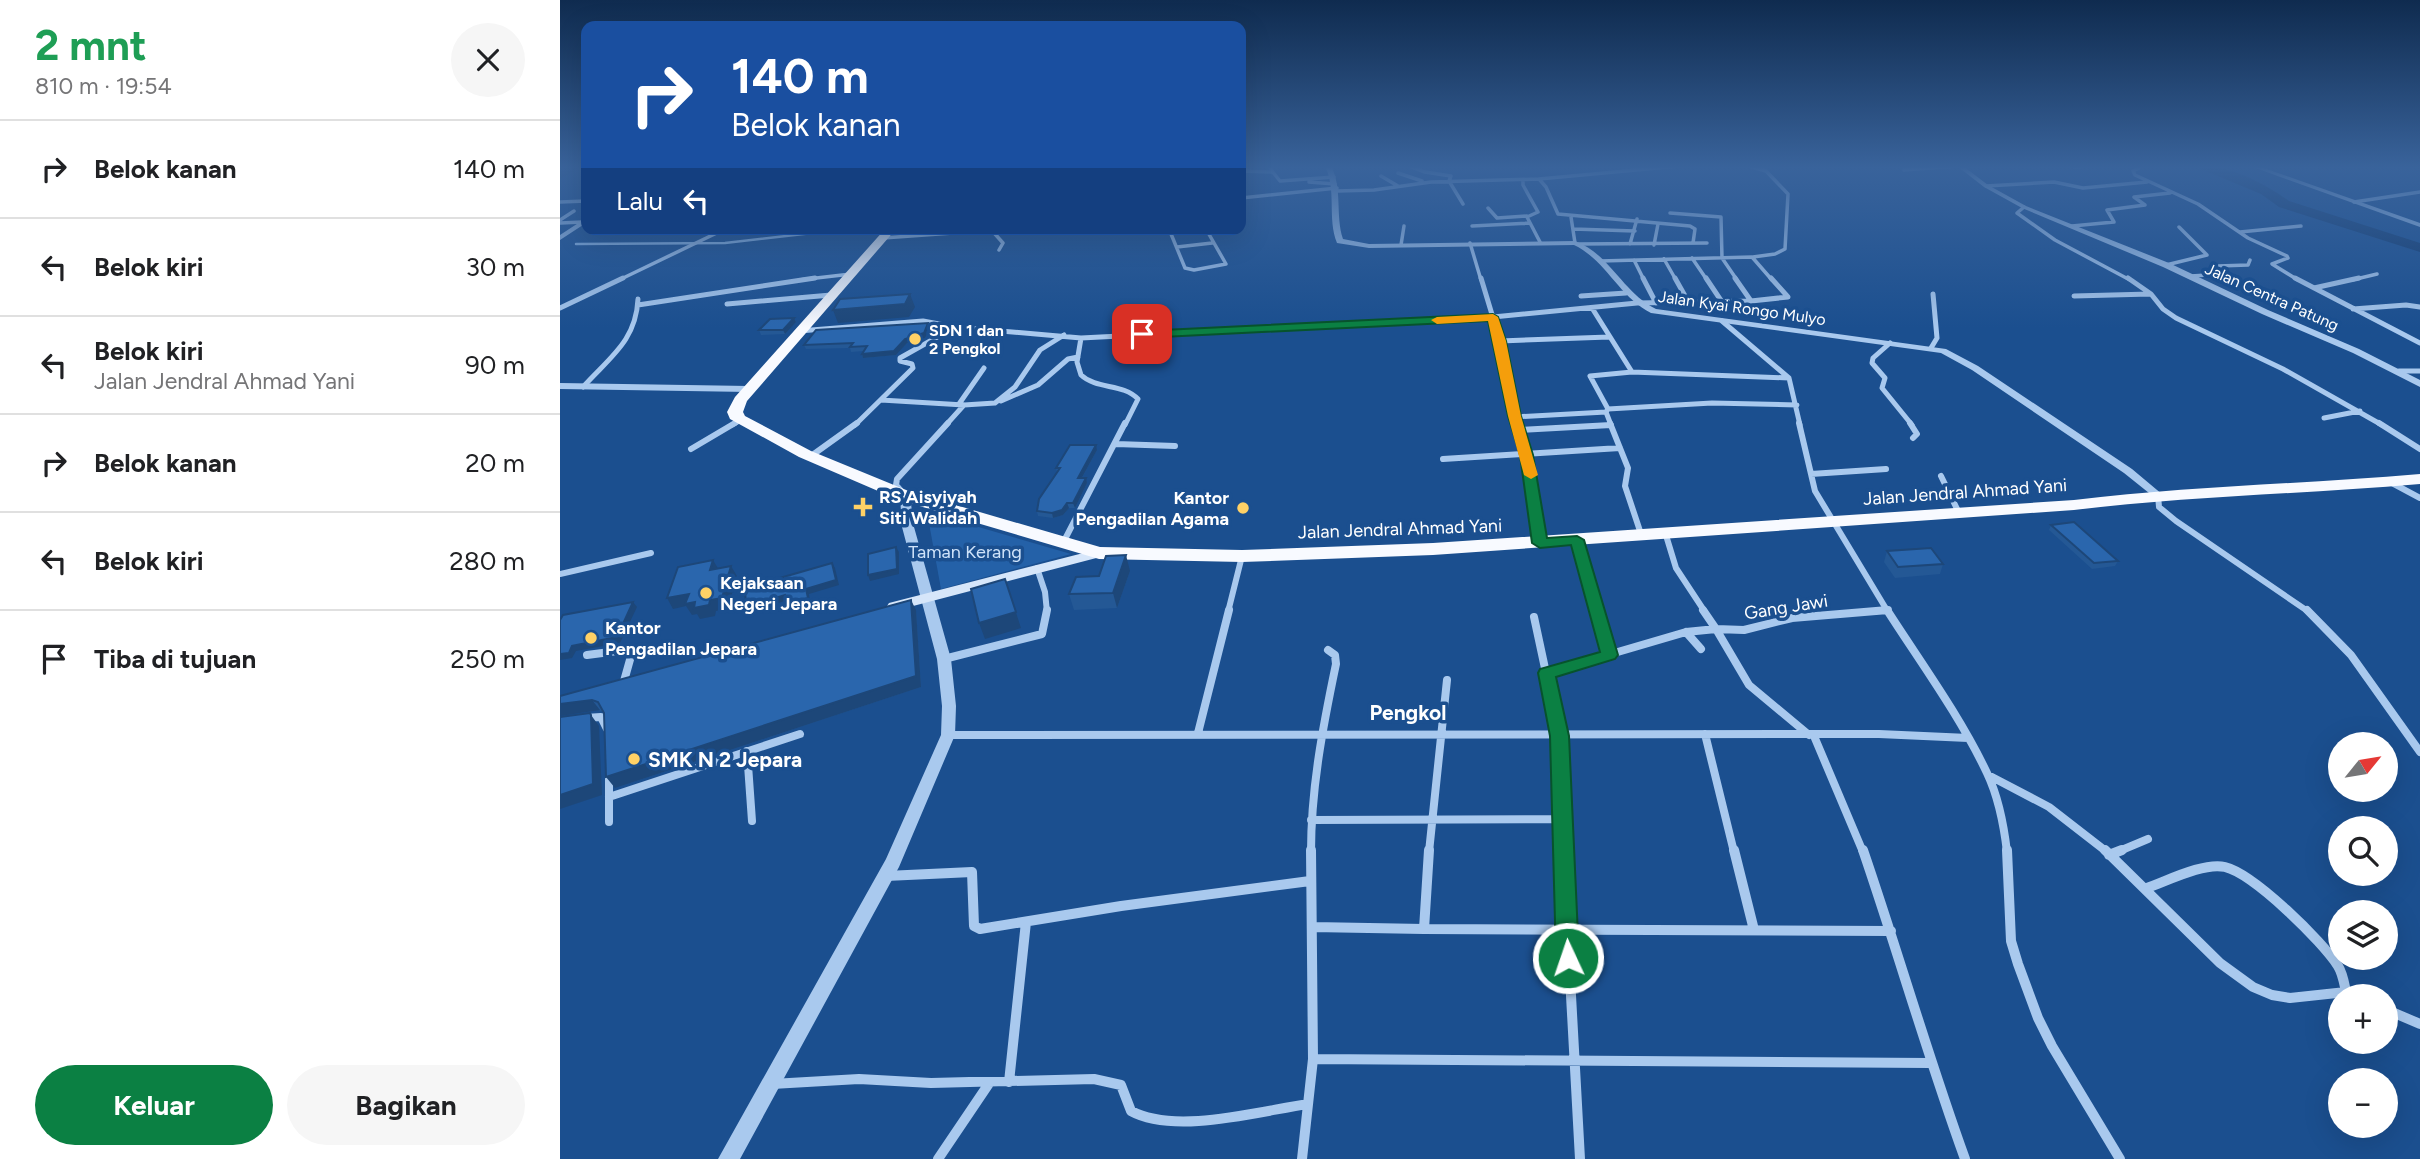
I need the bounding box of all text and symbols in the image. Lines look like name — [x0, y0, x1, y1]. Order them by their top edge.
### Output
text: 2 mnt — [35, 20, 147, 71]
button: close — [451, 23, 525, 97]
text: 140 m — [731, 46, 869, 105]
icon: right — [616, 49, 707, 140]
text: 810 m · 19:54 — [35, 72, 172, 100]
text: Belok kanan — [731, 106, 901, 144]
icon: right — [35, 150, 73, 188]
text: Belok kanan — [94, 153, 237, 185]
text: 140 m — [453, 153, 525, 185]
icon: left — [677, 182, 715, 220]
text: Lalu — [616, 185, 663, 217]
icon: left — [35, 248, 73, 286]
text: Belok kiri — [94, 251, 203, 283]
text: 30 m — [466, 251, 525, 283]
street label: Jalan Centra Patung — [2202, 259, 2342, 335]
street label: Jalan Kyai Rongo Mulyo — [1657, 287, 1827, 329]
pin — [1112, 304, 1172, 364]
icon: arrive — [1123, 315, 1161, 353]
place label: SDN 1 dan 2 Pengkol — [929, 321, 1004, 358]
marker: SDN 1 dan 2 Pengkol — [907, 331, 923, 347]
text: Belok kiri — [94, 335, 203, 367]
icon: left — [35, 346, 73, 384]
text: 90 m — [465, 349, 525, 381]
text: Jalan Jendral Ahmad Yani — [94, 367, 355, 395]
icon: right — [35, 444, 73, 482]
text: Belok kanan — [94, 447, 237, 479]
text: 20 m — [465, 447, 525, 479]
street label: Jalan Jendral Ahmad Yani — [1862, 474, 2068, 510]
place label: RS Aisyiyah Siti Walidah — [879, 486, 977, 529]
place label: Kantor Pengadilan Agama — [1075, 487, 1229, 530]
marker: RS Aisyiyah Siti Walidah — [853, 497, 873, 517]
marker: Kantor Pengadilan Agama — [1235, 500, 1251, 516]
street label: Jalan Jendral Ahmad Yani — [1297, 514, 1503, 544]
park label: Taman Kerang — [908, 541, 1022, 563]
icon: left — [35, 542, 73, 580]
text: Belok kiri — [94, 545, 203, 577]
text: 280 m — [449, 545, 525, 577]
place label: Kejaksaan Negeri Jepara — [720, 572, 837, 615]
marker: Kejaksaan Negeri Jepara — [698, 585, 714, 601]
street label: Gang Jawi — [1743, 590, 1829, 624]
place label: Kantor Pengadilan Jepara — [605, 617, 757, 660]
marker: Kantor Pengadilan Jepara — [583, 630, 599, 646]
icon: arrive — [35, 640, 73, 678]
text: Tiba di tujuan — [94, 643, 256, 675]
text: 250 m — [450, 643, 525, 675]
district label: Pengkol — [1370, 700, 1446, 725]
north arrow — [2328, 732, 2398, 802]
map controls — [2328, 732, 2398, 1138]
place label: SMK N 2 Jepara — [648, 747, 802, 772]
marker: SMK N 2 Jepara — [626, 751, 642, 767]
button: search — [2328, 816, 2398, 886]
button: layers — [2328, 900, 2398, 970]
position arrow — [1531, 921, 1605, 995]
button: + — [2328, 984, 2398, 1054]
button: Keluar — [35, 1065, 273, 1145]
button: Bagikan — [287, 1065, 525, 1145]
button: − — [2328, 1068, 2398, 1138]

